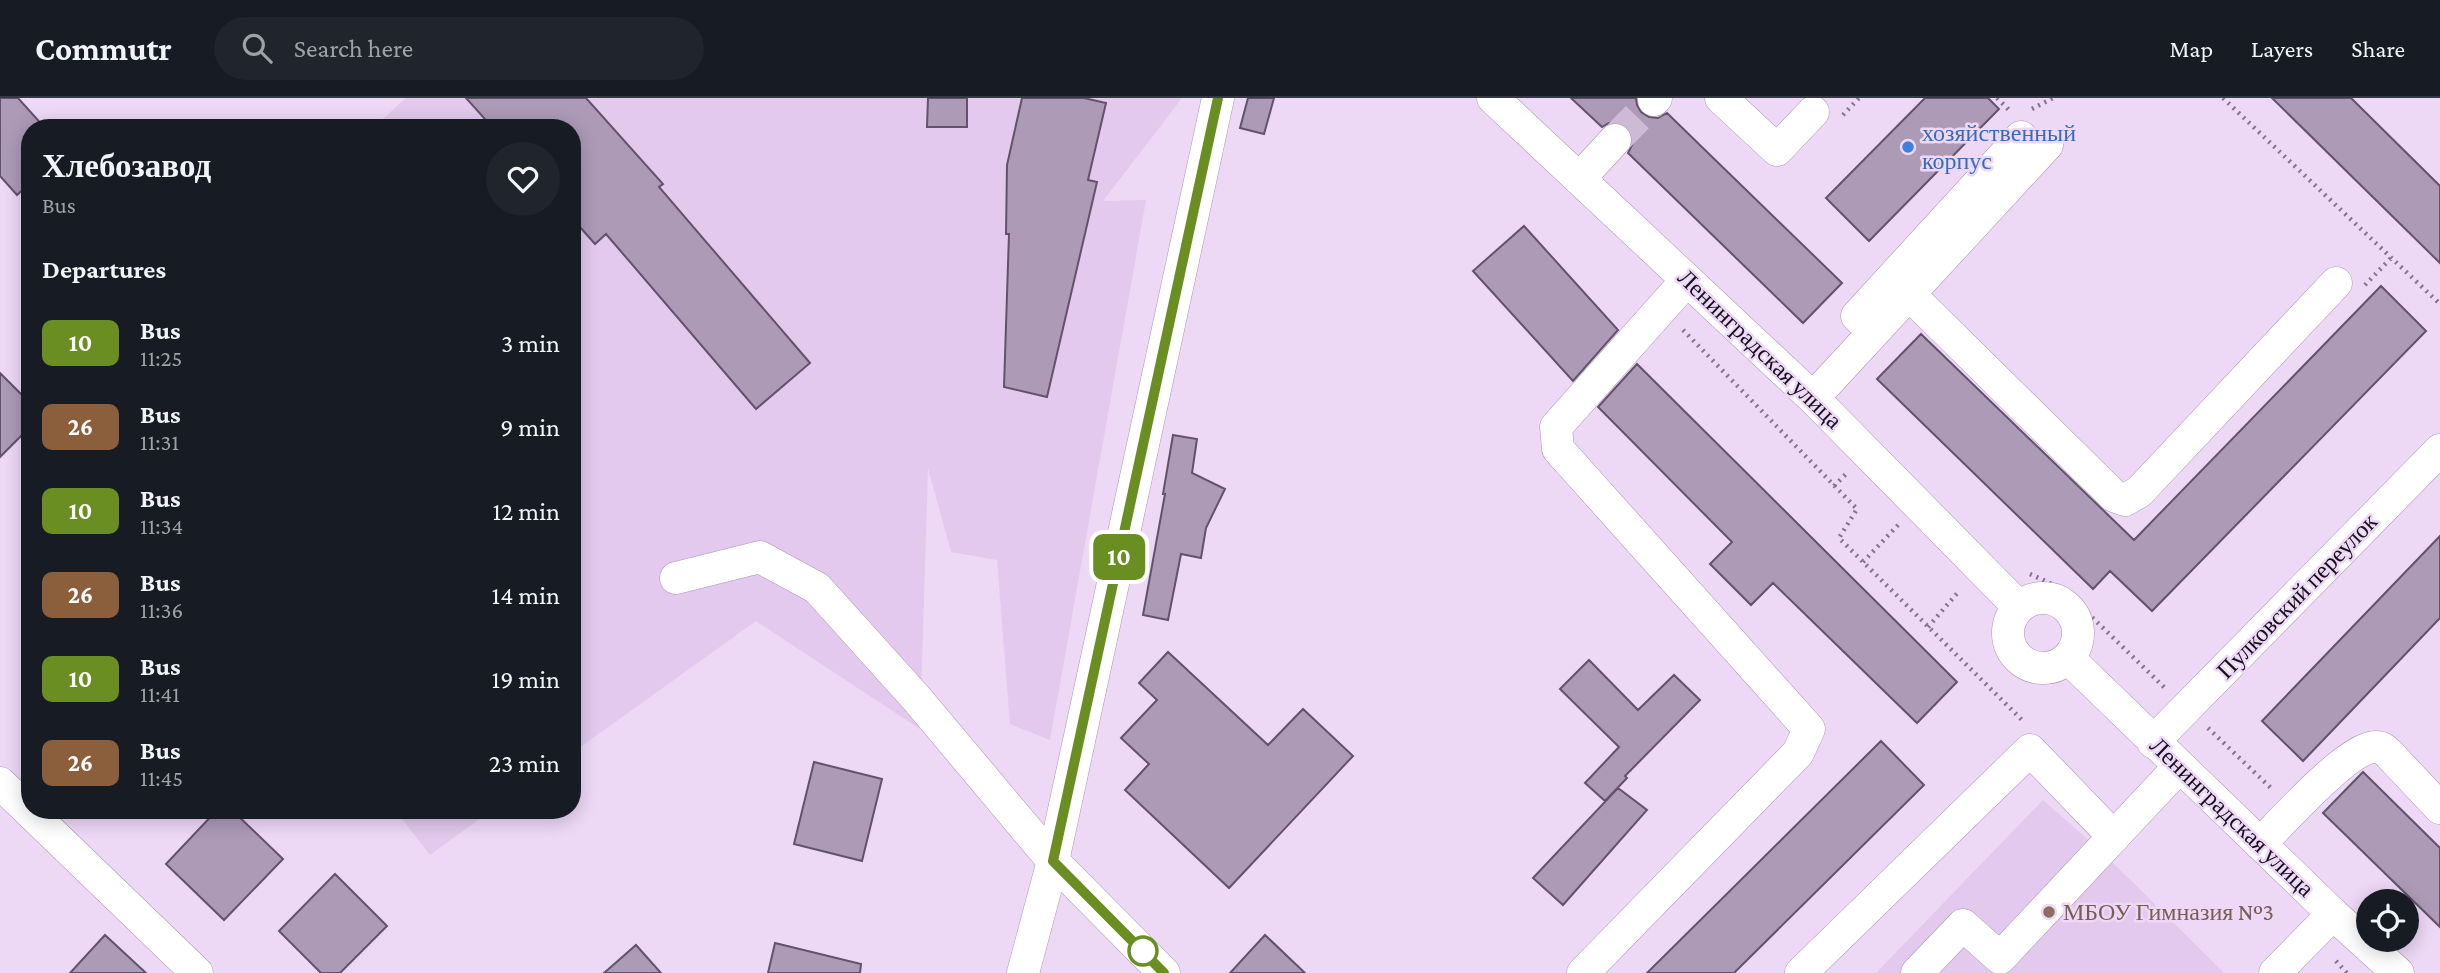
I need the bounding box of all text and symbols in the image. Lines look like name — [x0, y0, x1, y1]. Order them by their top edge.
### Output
search box — [214, 17, 704, 80]
icon: search — [238, 29, 276, 67]
text: Commutr — [35, 30, 172, 67]
text: Search here — [294, 34, 413, 63]
text: Map — [2169, 35, 2213, 62]
text: Layers — [2251, 35, 2313, 62]
text: Share — [2351, 35, 2405, 62]
place label: хозяйственный корпус — [1922, 119, 2076, 174]
marker: хозяйственный корпус — [1900, 139, 1916, 155]
button: heart — [486, 142, 560, 216]
text: Хлебозавод — [42, 147, 211, 184]
text: Bus — [42, 192, 76, 218]
text: Departures — [42, 255, 166, 284]
street label: Ленинградская улица — [1673, 263, 1848, 434]
text: Bus — [140, 316, 181, 345]
text: 10 — [69, 329, 92, 356]
text: 3 min — [501, 329, 560, 358]
text: 11:25 — [140, 345, 182, 371]
text: Bus — [140, 400, 181, 429]
text: 26 — [68, 413, 93, 440]
text: 9 min — [500, 413, 560, 442]
text: 11:31 — [140, 429, 179, 455]
text: Bus — [140, 484, 181, 513]
text: 10 — [69, 497, 92, 524]
text: 12 min — [492, 497, 560, 526]
street label: Пулковский переулок — [2211, 507, 2382, 684]
text: 11:34 — [140, 513, 183, 539]
line badge: 10 — [1088, 534, 1150, 580]
text: 10 — [1107, 543, 1131, 570]
text: Bus — [140, 568, 181, 597]
text: 26 — [68, 581, 93, 608]
text: 14 min — [492, 581, 560, 610]
text: 11:36 — [140, 597, 183, 623]
text: Bus — [140, 652, 181, 681]
text: 10 — [69, 665, 92, 692]
text: 19 min — [492, 665, 560, 694]
text: 11:41 — [140, 681, 180, 707]
street label: Ленинградская улица — [2145, 731, 2320, 902]
text: Bus — [140, 736, 181, 765]
text: 26 — [68, 749, 93, 776]
text: 23 min — [489, 749, 560, 778]
text: 11:45 — [140, 765, 183, 791]
map controls — [2356, 889, 2419, 952]
button: locate — [2356, 889, 2419, 952]
place label: МБОУ Гимназия №3 — [2063, 898, 2274, 925]
marker: МБОУ Гимназия №3 — [2041, 904, 2057, 920]
unlabelled marker — [1128, 936, 1158, 966]

